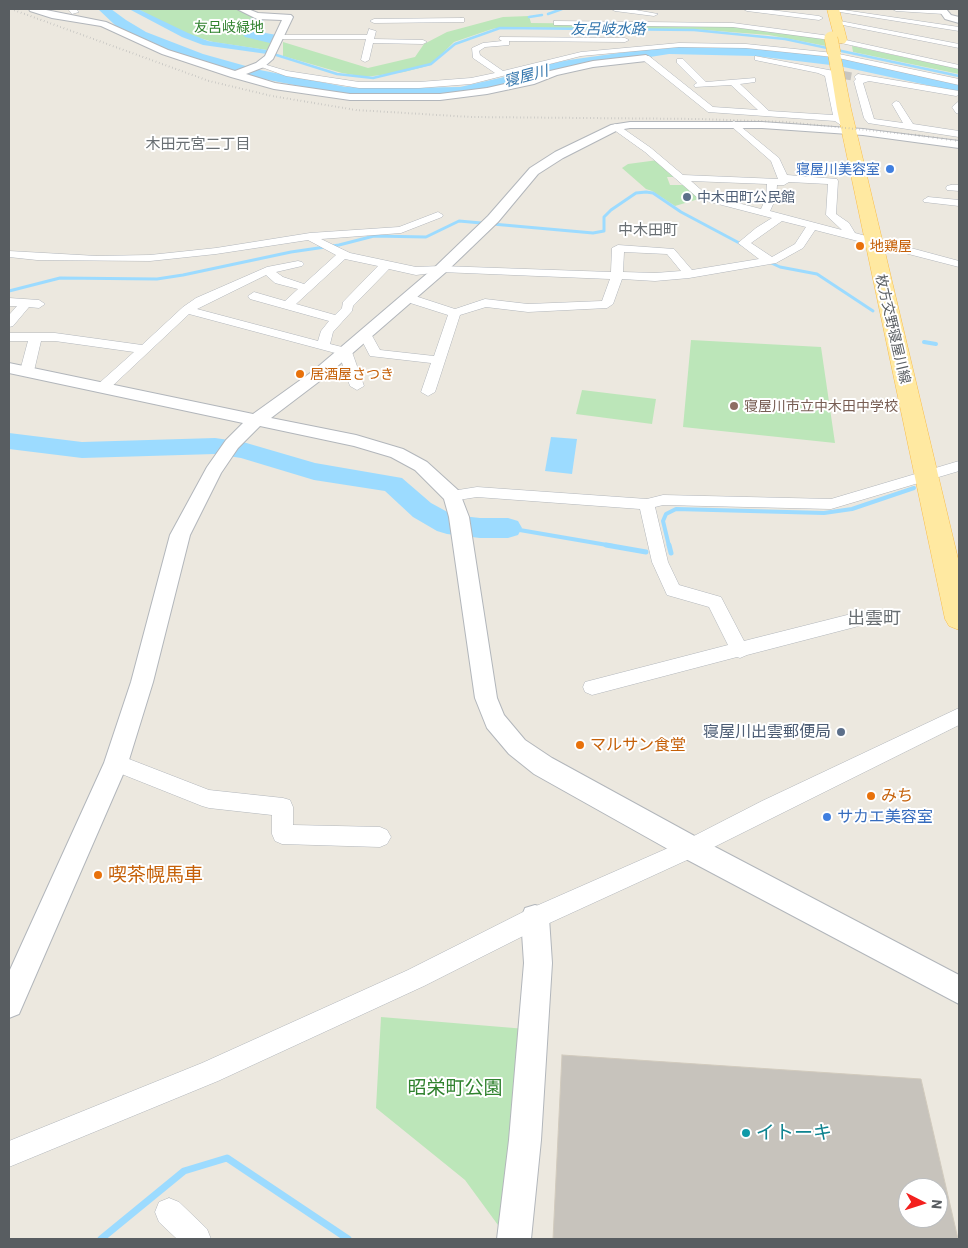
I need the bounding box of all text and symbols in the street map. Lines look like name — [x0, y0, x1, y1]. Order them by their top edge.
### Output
park label: 友呂岐緑地 — [194, 19, 264, 35]
water label: 友呂岐水路 — [571, 20, 645, 38]
water label: 寝屋川 — [502, 61, 550, 91]
district label: 木田元宮二丁目 — [146, 135, 250, 153]
place label: 寝屋川美容室 — [796, 161, 880, 177]
marker: 寝屋川美容室 — [884, 163, 896, 175]
place label: 中木田町公民館 — [697, 189, 795, 205]
marker: 中木田町公民館 — [681, 191, 693, 203]
district label: 中木田町 — [618, 221, 678, 239]
place label: 地鶏屋 — [870, 238, 912, 254]
marker: 地鶏屋 — [854, 240, 866, 252]
street label: 枚方交野寝屋川線 — [872, 273, 914, 385]
place label: 居酒屋さつき — [310, 366, 394, 382]
marker: 居酒屋さつき — [294, 368, 306, 380]
place label: 寝屋川市立中木田中学校 — [744, 398, 898, 414]
marker: 寝屋川市立中木田中学校 — [728, 400, 740, 412]
district label: 出雲町 — [847, 607, 901, 629]
place label: 寝屋川出雲郵便局 — [703, 722, 831, 742]
marker: 寝屋川出雲郵便局 — [835, 726, 847, 738]
place label: マルサン食堂 — [590, 735, 686, 755]
marker: マルサン食堂 — [574, 739, 586, 751]
place label: みち — [881, 786, 913, 806]
marker: みち — [865, 790, 877, 802]
place label: サカエ美容室 — [837, 807, 933, 827]
marker: サカエ美容室 — [821, 811, 833, 823]
place label: 喫茶幌馬車 — [108, 864, 203, 886]
marker: 喫茶幌馬車 — [92, 869, 104, 881]
park label: 昭栄町公園 — [408, 1077, 502, 1099]
place label: イトーキ — [756, 1122, 832, 1144]
marker: イトーキ — [740, 1127, 752, 1139]
north arrow — [898, 1178, 948, 1228]
text: N — [929, 1199, 946, 1210]

